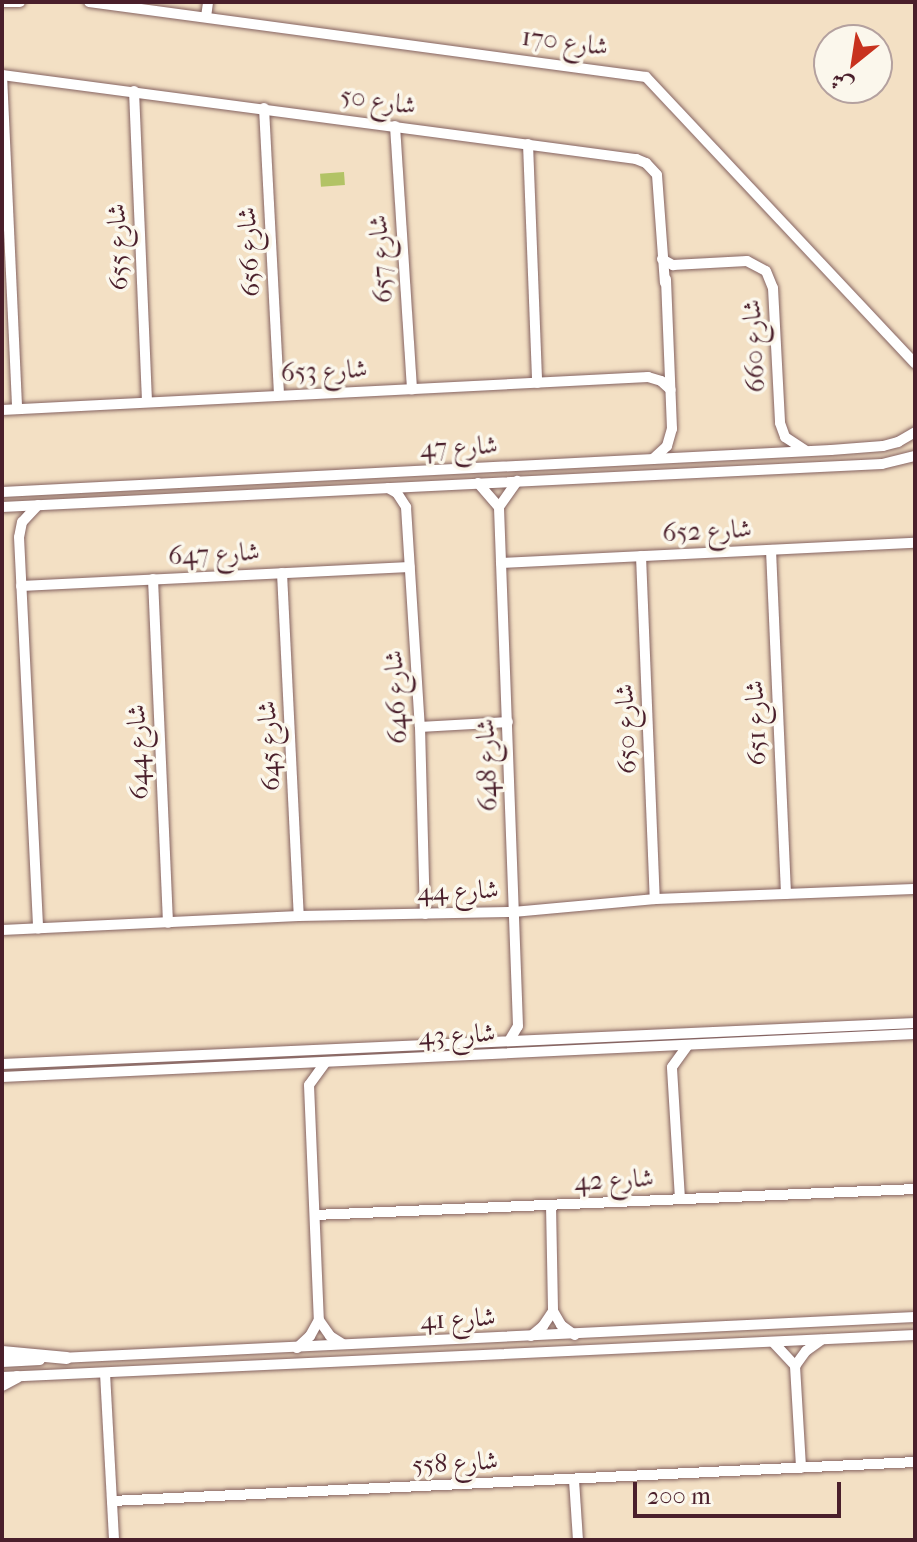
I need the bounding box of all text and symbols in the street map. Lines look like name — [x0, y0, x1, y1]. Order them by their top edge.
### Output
street label: شارع 170 — [520, 21, 610, 63]
north arrow — [813, 24, 893, 104]
text: ش — [826, 66, 858, 100]
street label: شارع 50 — [338, 80, 418, 122]
street label: شارع 655 — [101, 203, 135, 291]
street label: شارع 656 — [231, 206, 267, 298]
street label: شارع 657 — [362, 214, 400, 304]
street label: شارع 660 — [736, 299, 772, 393]
street label: شارع 653 — [280, 353, 368, 389]
street label: شارع 47 — [419, 429, 499, 465]
street label: شارع 652 — [662, 513, 752, 549]
street label: شارع 647 — [167, 536, 261, 572]
street label: شارع 646 — [378, 649, 414, 745]
street label: شارع 651 — [739, 680, 773, 766]
street label: شارع 650 — [609, 683, 643, 775]
street label: شارع 645 — [251, 700, 287, 792]
street label: شارع 644 — [121, 704, 155, 800]
street label: شارع 648 — [470, 718, 504, 812]
street label: شارع 44 — [417, 874, 499, 908]
street label: شارع 43 — [418, 1017, 496, 1053]
street label: شارع 42 — [574, 1162, 654, 1198]
street label: شارع 41 — [420, 1301, 496, 1337]
street label: شارع 558 — [411, 1445, 499, 1481]
scale bar — [637, 1466, 845, 1516]
text: 200 m — [647, 1482, 711, 1510]

